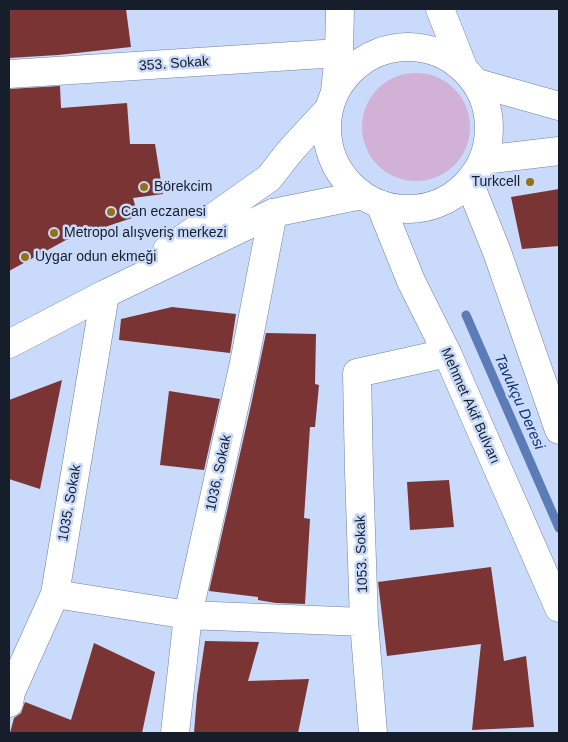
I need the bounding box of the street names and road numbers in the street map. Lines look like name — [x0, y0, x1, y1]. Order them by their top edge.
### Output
street label: 353. Sokak — [138, 53, 210, 75]
street label: Mehmet Akif Bulvarı — [437, 345, 503, 467]
street label: 1036. Sokak — [203, 433, 235, 513]
street label: 1035. Sokak — [55, 463, 85, 543]
street label: 1053. Sokak — [352, 515, 372, 593]

